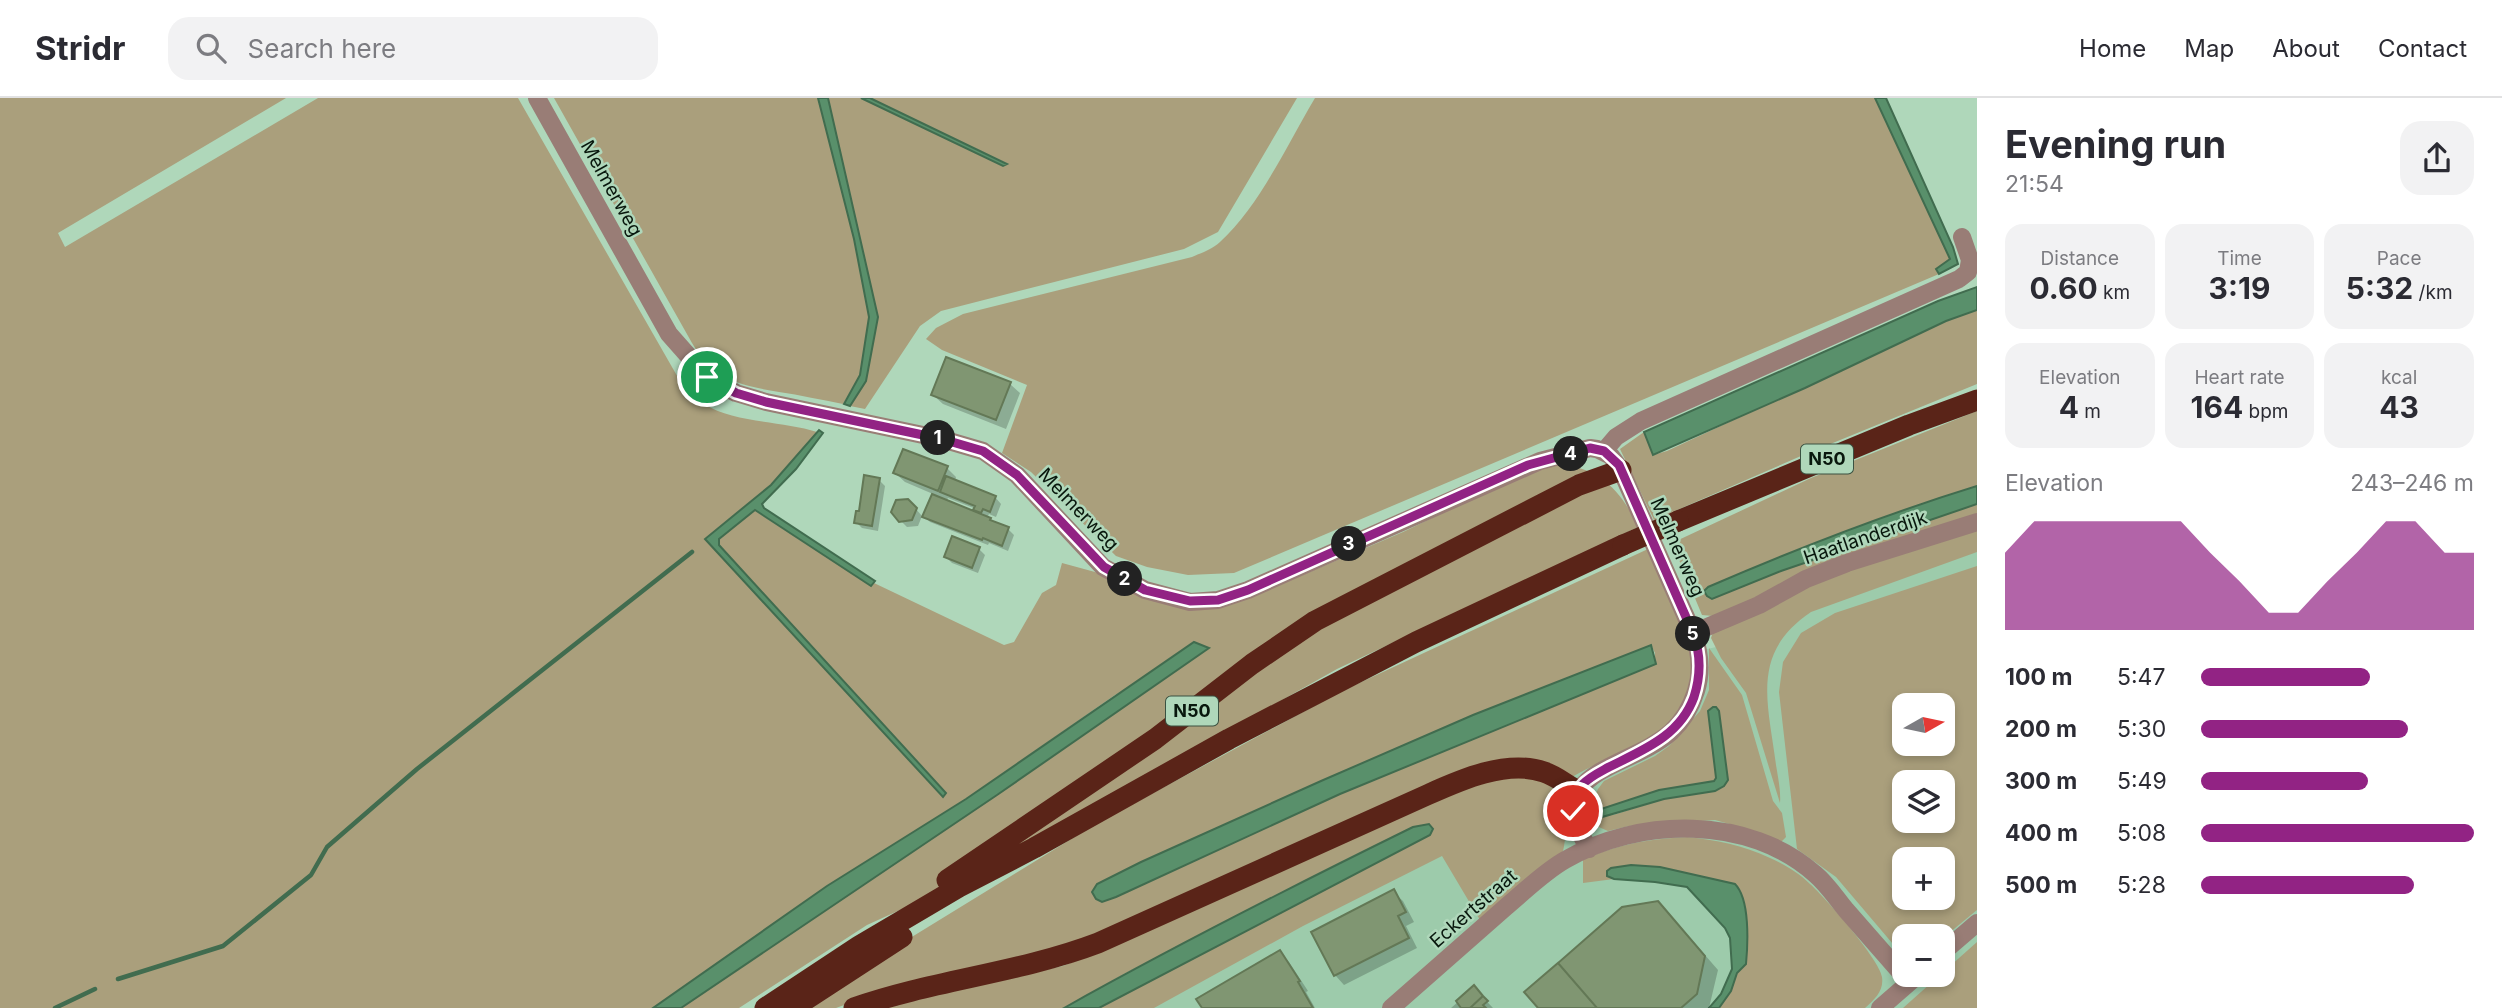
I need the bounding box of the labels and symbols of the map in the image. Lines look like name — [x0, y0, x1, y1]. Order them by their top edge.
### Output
street label: Melmerweg — [576, 136, 647, 240]
pin — [677, 347, 737, 407]
pin: 1 — [920, 420, 956, 456]
pin: 4 — [1554, 436, 1588, 472]
road number: N50 — [1801, 444, 1853, 474]
street label: Melmerweg — [1034, 463, 1124, 555]
street label: Melmerweg — [1646, 494, 1710, 600]
street label: Haatlanderdijk — [1800, 505, 1930, 569]
pin: 3 — [1332, 526, 1366, 562]
pin: 2 — [1108, 561, 1142, 596]
pin: 5 — [1676, 616, 1710, 652]
north arrow — [1892, 693, 1955, 756]
road number: N50 — [1166, 696, 1218, 726]
pin — [1543, 781, 1603, 841]
street label: Eckertstraat — [1425, 864, 1522, 952]

